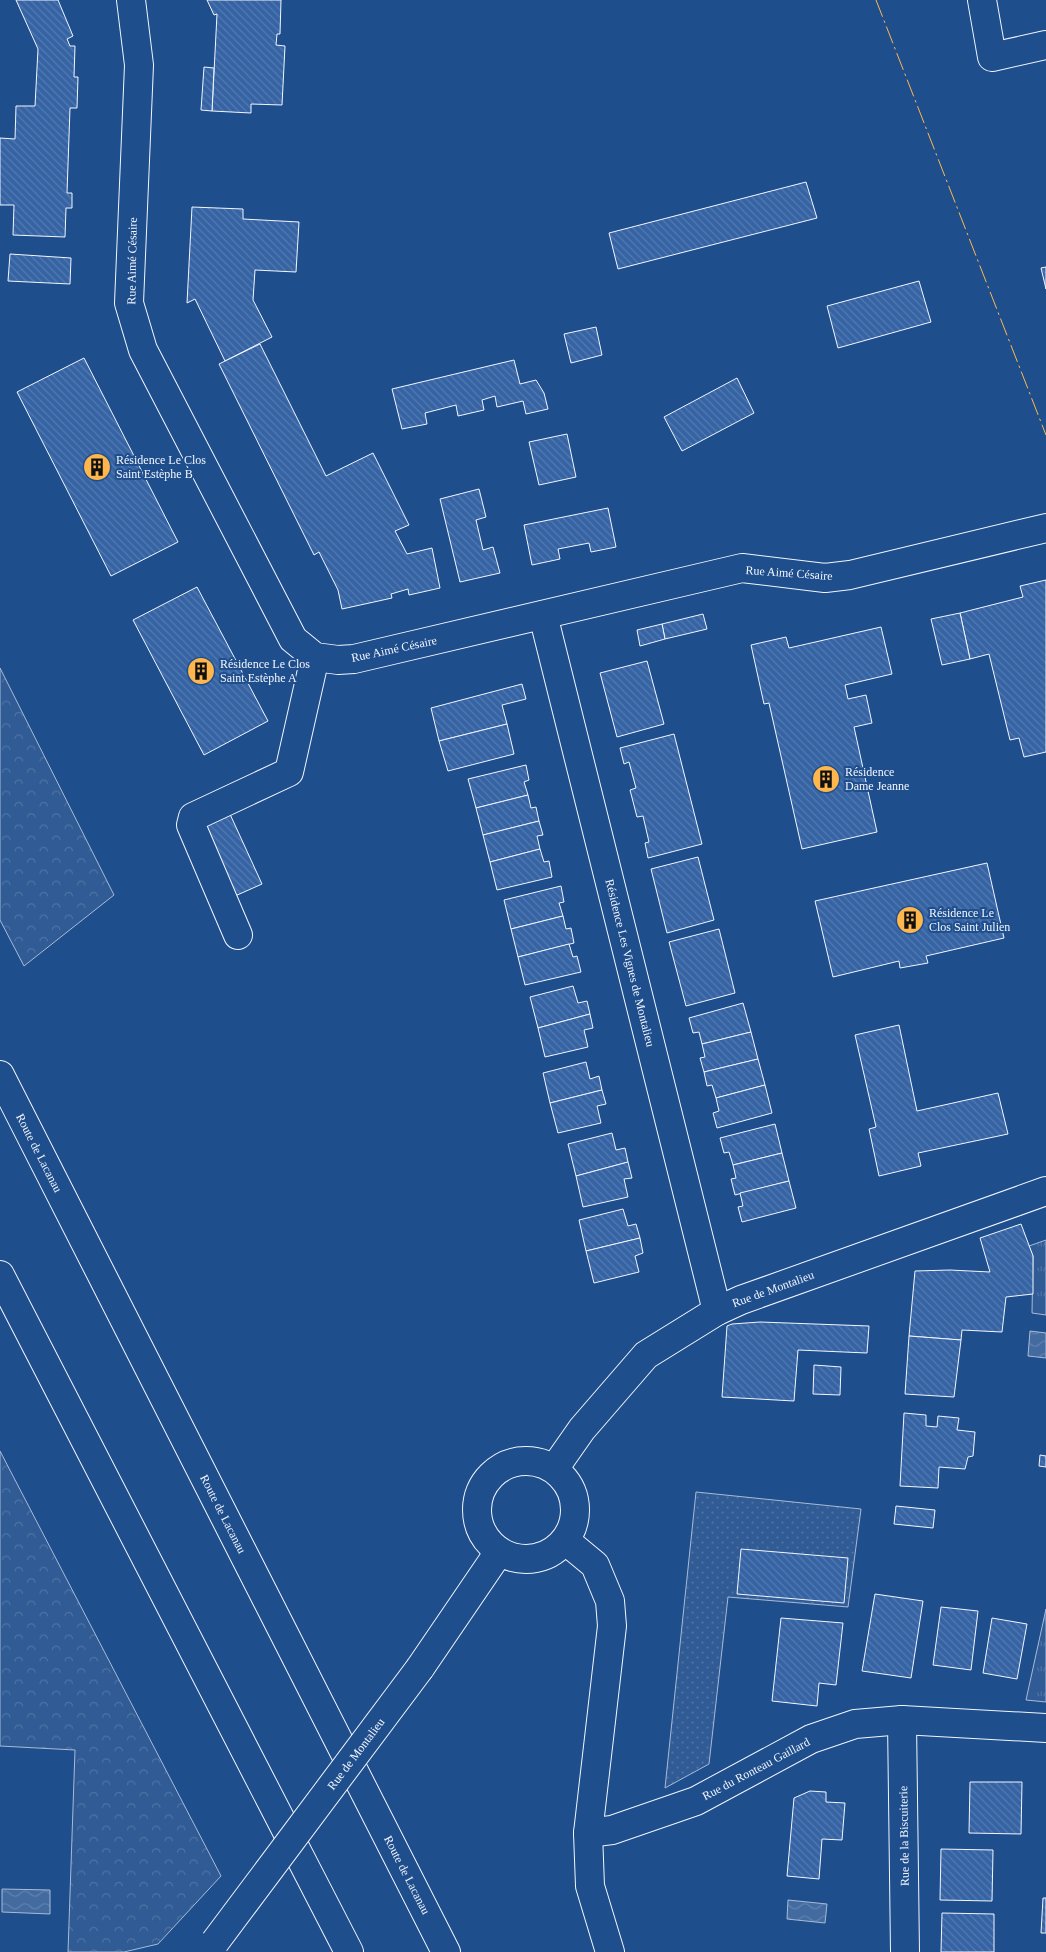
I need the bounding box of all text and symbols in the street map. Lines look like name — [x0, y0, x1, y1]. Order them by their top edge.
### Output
street label: Rue Aimé Césaire — [124, 217, 140, 305]
building icon: Résidence Le Clos Saint Estèphe B — [82, 452, 112, 482]
place label: Résidence Le Clos Saint Estèphe B — [116, 453, 206, 481]
street label: Rue Aimé Césaire — [745, 563, 833, 583]
street label: Rue Aimé Césaire — [350, 633, 438, 665]
building icon: Résidence Le Clos Saint Estèphe A — [186, 656, 216, 686]
place label: Résidence Le Clos Saint Estèphe A — [220, 657, 310, 685]
building icon: Résidence Dame Jeanne — [811, 764, 841, 794]
place label: Résidence Dame Jeanne — [845, 765, 909, 793]
street label: Résidence Les Vignes de Montalieu — [602, 878, 658, 1048]
building icon: Résidence Le Clos Saint Julien — [895, 905, 925, 935]
place label: Résidence Le Clos Saint Julien — [929, 906, 1010, 934]
street label: Route de Lacanau — [13, 1111, 65, 1195]
street label: Rue de Montalieu — [730, 1268, 816, 1310]
street label: Route de Lacanau — [197, 1472, 249, 1556]
street label: Rue de Montalieu — [325, 1715, 387, 1793]
street label: Rue du Ronteau Gaillard — [700, 1735, 812, 1803]
street label: Rue de la Biscuiterie — [896, 1786, 912, 1886]
street label: Route de Lacanau — [381, 1833, 433, 1917]

